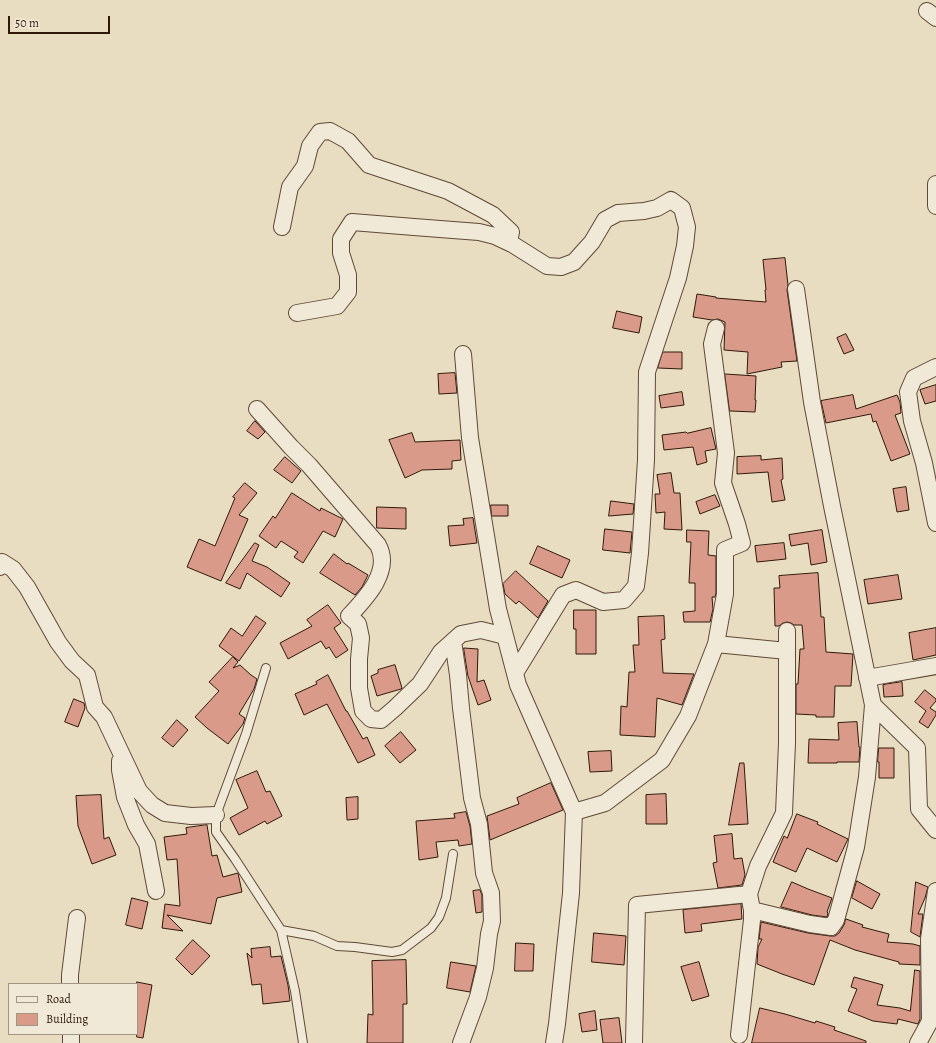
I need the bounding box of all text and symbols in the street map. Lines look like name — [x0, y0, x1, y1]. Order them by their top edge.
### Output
scale bar — [10, 8, 112, 34]
text: 50 m — [15, 15, 39, 31]
legend — [8, 983, 138, 1035]
text: Road — [46, 991, 71, 1007]
text: Building — [46, 1011, 88, 1027]

